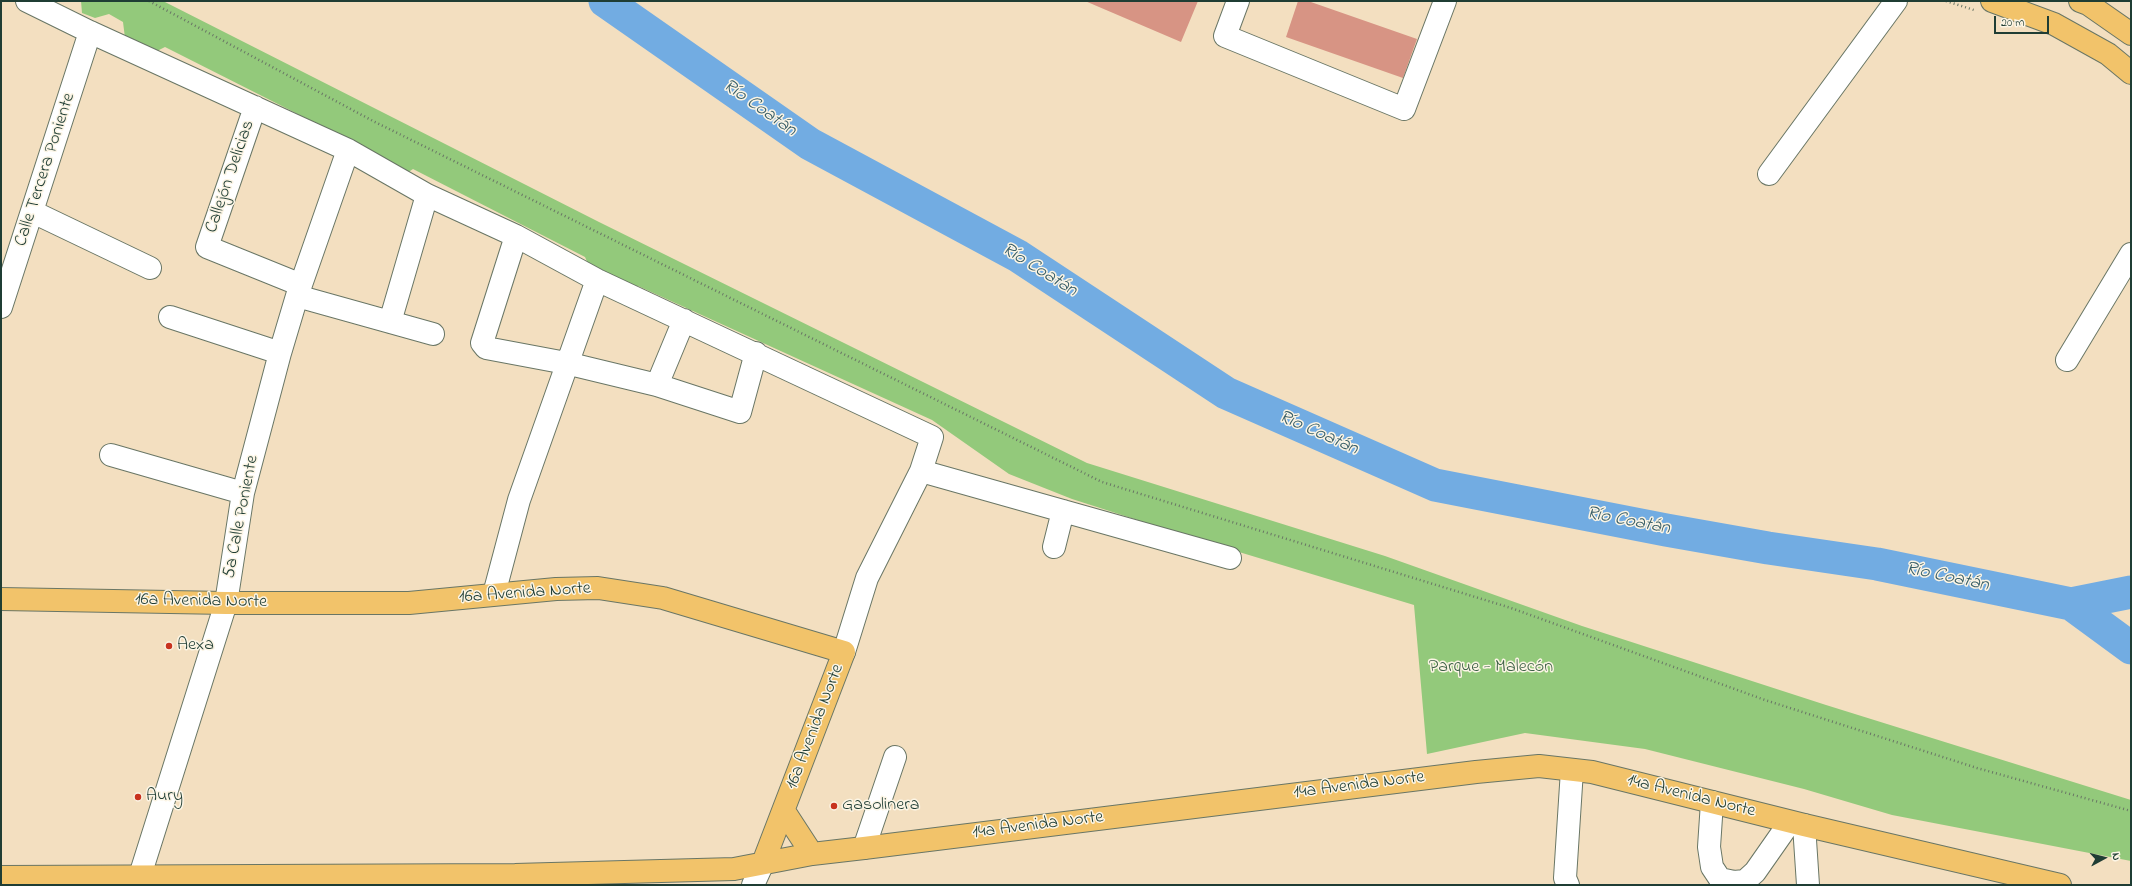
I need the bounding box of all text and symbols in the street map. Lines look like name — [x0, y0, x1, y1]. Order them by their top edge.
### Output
scale bar — [1996, 8, 2051, 34]
text: 20 m — [2001, 14, 2024, 32]
water label: Río Coatán — [718, 75, 800, 143]
street label: Calle Tercera Poniente — [11, 91, 81, 249]
street label: Callejón Delicias — [202, 118, 260, 236]
water label: Río Coatán — [997, 239, 1081, 303]
water label: Río Coatán — [1275, 406, 1361, 462]
street label: 5a Calle Poniente — [220, 454, 264, 580]
water label: Río Coatán — [1584, 503, 1672, 541]
water label: Río Coatán — [1903, 558, 1991, 598]
street label: 16a Avenida Norte — [458, 579, 592, 609]
street label: 16a Avenida Norte — [135, 590, 267, 614]
place label: Aexa — [177, 635, 214, 657]
marker: Aexa — [164, 641, 174, 651]
park label: Parque - Malecón — [1429, 657, 1553, 679]
street label: 16a Avenida Norte — [782, 661, 850, 793]
street label: 14a Avenida Norte — [1292, 767, 1426, 805]
street label: 14a Avenida Norte — [1625, 771, 1757, 823]
place label: Aury — [146, 786, 183, 808]
marker: Aury — [133, 792, 143, 802]
place label: Gasolinera — [842, 795, 919, 817]
marker: Gasolinera — [829, 801, 839, 811]
street label: 14a Avenida Norte — [971, 807, 1105, 845]
north arrow — [2084, 838, 2124, 878]
text: N — [2108, 852, 2124, 861]

